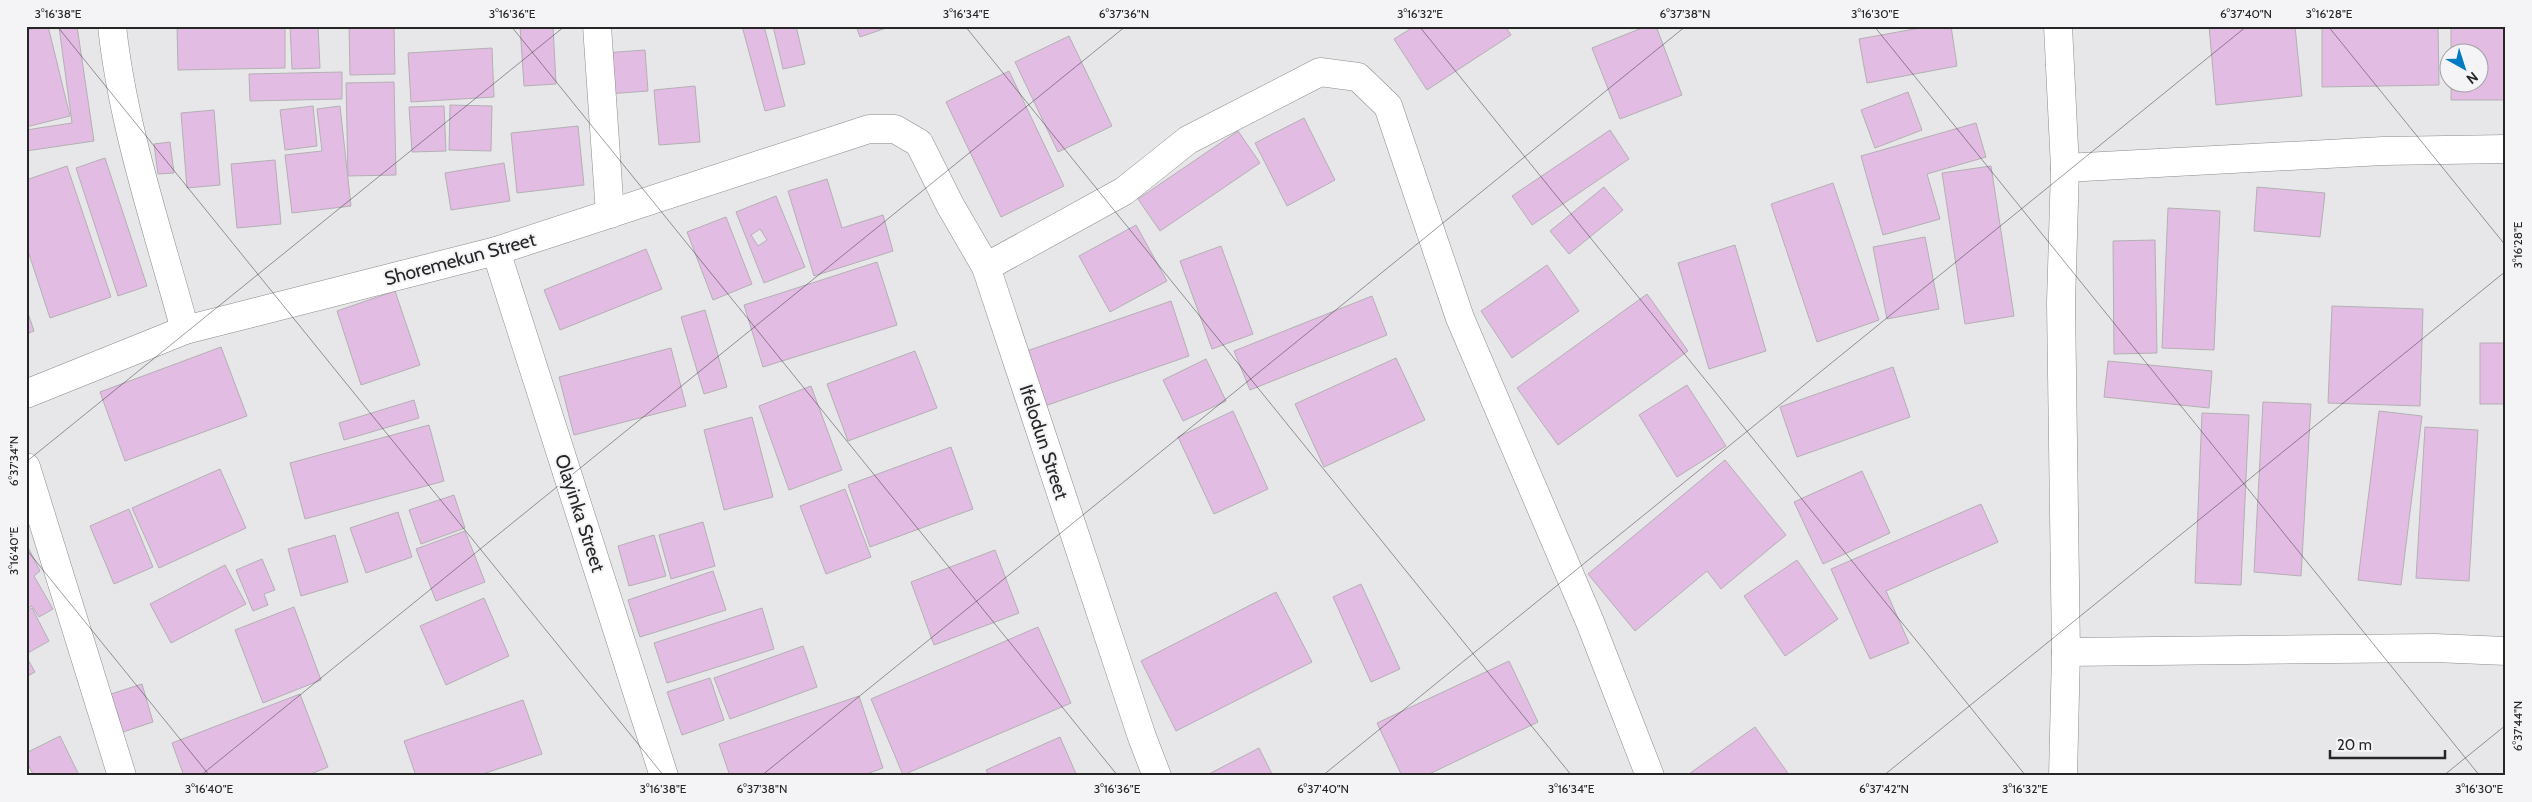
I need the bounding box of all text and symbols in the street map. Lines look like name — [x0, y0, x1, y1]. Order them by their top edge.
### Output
text: 3°16'38"E — [34, 6, 82, 21]
text: 3°16'36"E — [489, 6, 536, 21]
text: 3°16'34"E — [943, 6, 990, 21]
text: 6°37'36"N — [1099, 6, 1149, 21]
text: 3°16'32"E — [1397, 6, 1443, 21]
text: 6°37'38"N — [1660, 6, 1710, 21]
text: 3°16'30"E — [1851, 6, 1899, 21]
text: 6°37'40"N — [2220, 6, 2272, 21]
text: 3°16'28"E — [2306, 6, 2353, 21]
north arrow — [2440, 42, 2490, 92]
text: N — [2463, 68, 2482, 88]
text: 3°16'28"E — [2510, 221, 2525, 268]
street label: Shoremekun Street — [382, 228, 539, 290]
street label: Ifelodun Street — [1015, 382, 1074, 503]
text: 6°37'34"N — [6, 436, 21, 486]
street label: Olayinka Street — [550, 451, 610, 575]
text: 3°16'40"E — [6, 526, 21, 575]
text: 6°37'44"N — [2510, 701, 2525, 751]
scale bar — [2330, 727, 2444, 759]
text: 20 m — [2337, 736, 2372, 754]
text: 3°16'40"E — [185, 781, 234, 796]
text: 3°16'38"E — [639, 781, 687, 796]
text: 6°37'38"N — [737, 781, 787, 796]
text: 3°16'36"E — [1094, 781, 1141, 796]
text: 6°37'40"N — [1297, 781, 1349, 796]
text: 3°16'34"E — [1548, 781, 1595, 796]
text: 6°37'42"N — [1859, 781, 1909, 796]
text: 3°16'32"E — [2002, 781, 2048, 796]
text: 3°16'30"E — [2455, 781, 2503, 796]

